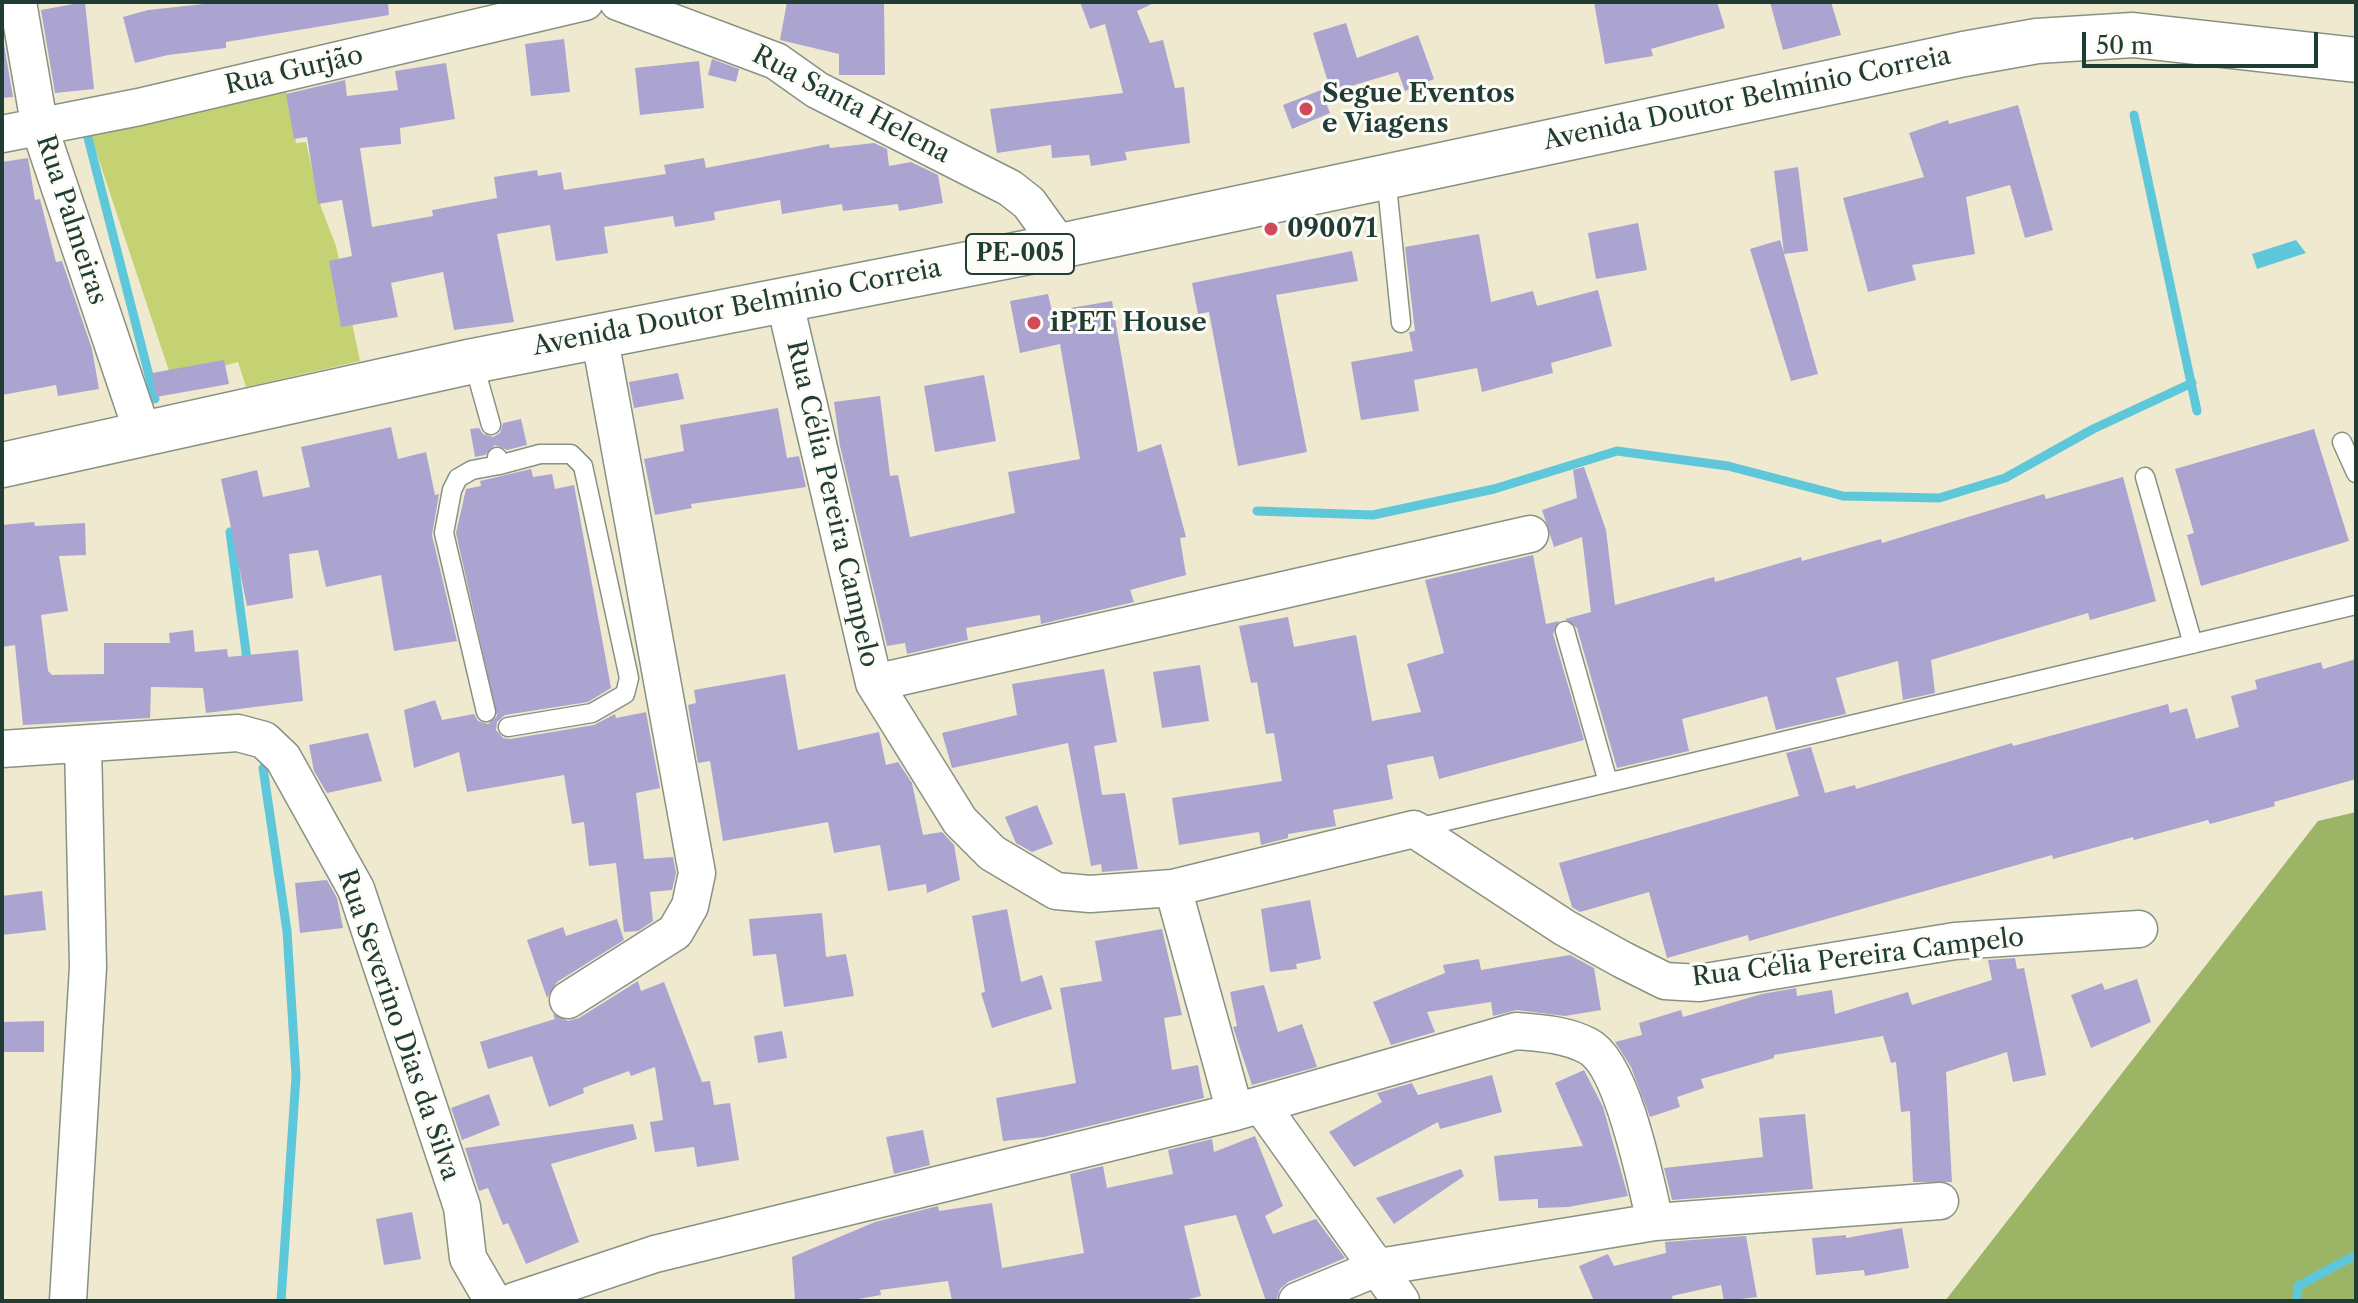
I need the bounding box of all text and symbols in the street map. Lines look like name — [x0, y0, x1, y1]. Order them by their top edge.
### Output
scale bar — [2086, 16, 2322, 66]
text: 50 m — [2096, 31, 2153, 60]
street label: Rua Gurjão — [222, 40, 366, 102]
street label: Rua Santa Helena — [747, 40, 955, 170]
street label: Avenida Doutor Belmínio Correia — [1540, 41, 1954, 157]
place label: Segue Eventos e Viagens — [1322, 78, 1515, 140]
marker: Segue Eventos e Viagens — [1297, 100, 1315, 118]
street label: Rua Palmeiras — [29, 131, 113, 309]
place label: 090071 — [1287, 213, 1377, 245]
marker: 090071 — [1262, 220, 1280, 238]
road number: PE-005 — [966, 234, 1074, 274]
street label: Avenida Doutor Belmínio Correia — [530, 253, 944, 363]
place label: iPET House — [1050, 307, 1207, 339]
marker: iPET House — [1025, 314, 1043, 332]
street label: Rua Célia Pereira Campelo — [779, 338, 885, 670]
street label: Rua Severino Dias da Silva — [330, 865, 466, 1185]
street label: Rua Célia Pereira Campelo — [1690, 922, 2026, 994]

